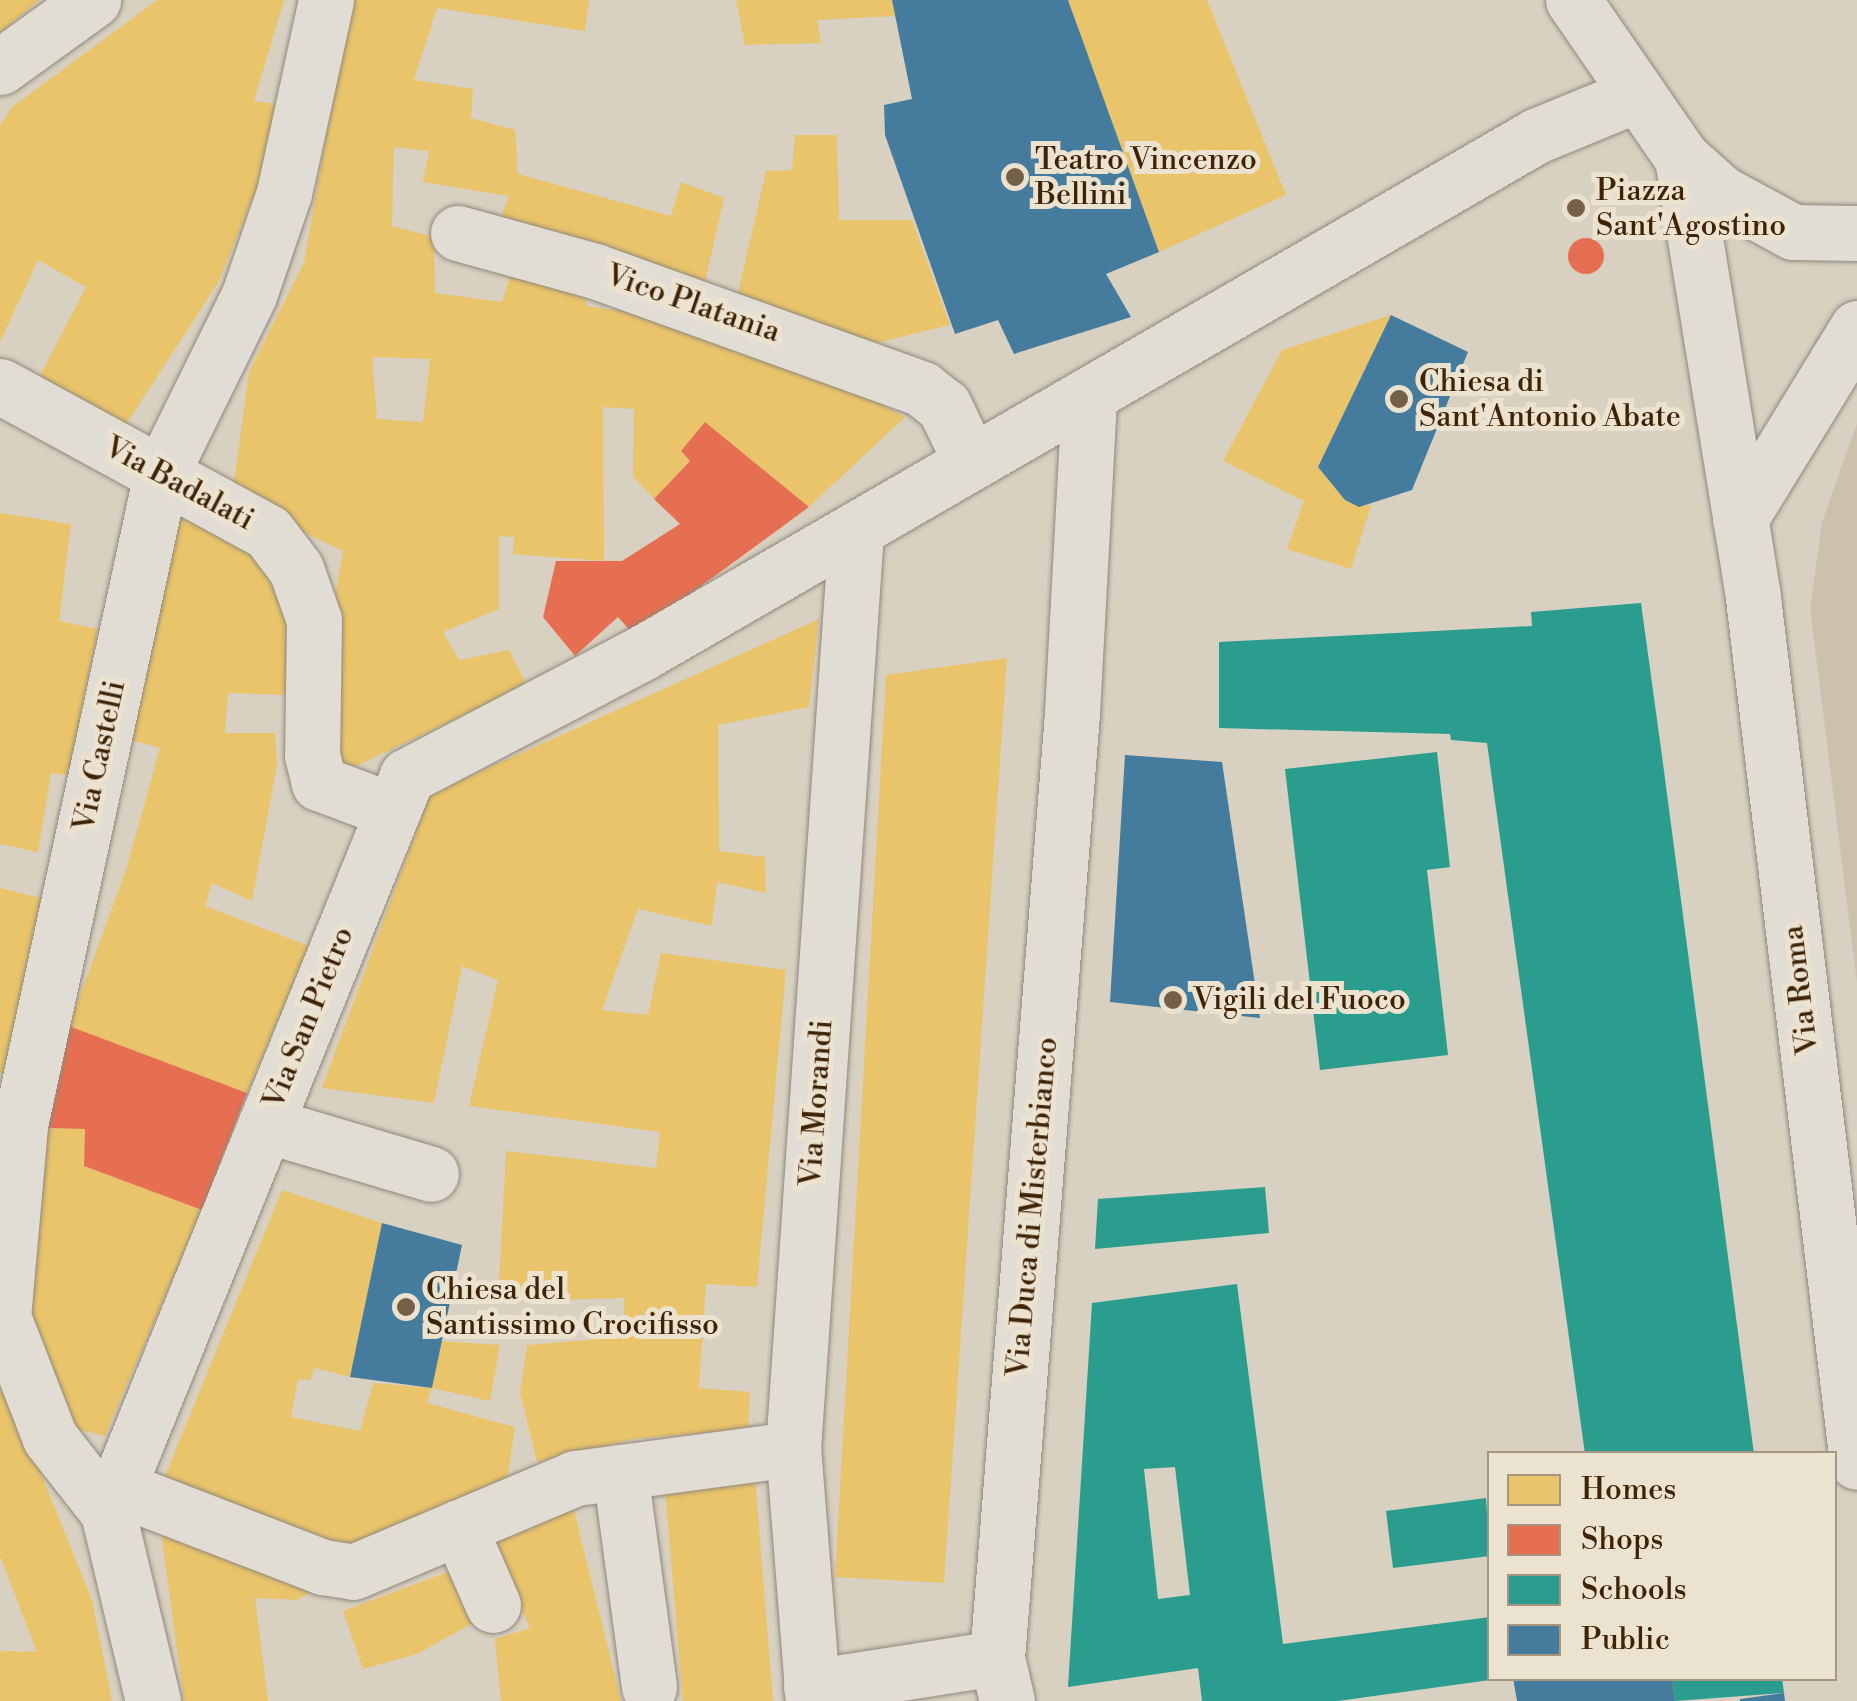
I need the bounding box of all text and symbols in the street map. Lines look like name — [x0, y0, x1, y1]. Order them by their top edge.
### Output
place label: Teatro Vincenzo Bellini — [1035, 142, 1257, 212]
marker: Teatro Vincenzo Bellini — [1004, 166, 1026, 188]
place label: Piazza Sant'Agostino — [1596, 173, 1786, 244]
marker: Piazza Sant'Agostino — [1565, 197, 1587, 219]
street label: Vico Platania — [601, 257, 785, 351]
place label: Chiesa di Sant'Antonio Abate — [1419, 364, 1681, 434]
marker: Chiesa di Sant'Antonio Abate — [1388, 388, 1410, 410]
street label: Via Badalati — [98, 430, 260, 538]
street label: Via Castelli — [66, 677, 134, 835]
street label: Via San Pietro — [256, 922, 362, 1114]
street label: Via Roma — [1775, 923, 1827, 1057]
place label: Vigili del Fuoco — [1193, 982, 1406, 1018]
marker: Vigili del Fuoco — [1162, 989, 1184, 1011]
street label: Via Morandi — [793, 1018, 841, 1188]
street label: Via Duca di Misterbianco — [1000, 1036, 1066, 1378]
place label: Chiesa del Santissimo Crocifisso — [426, 1272, 719, 1342]
marker: Chiesa del Santissimo Crocifisso — [395, 1296, 417, 1318]
legend — [1487, 1451, 1837, 1681]
text: Homes — [1581, 1471, 1676, 1509]
text: Shops — [1581, 1521, 1663, 1559]
text: Schools — [1581, 1571, 1687, 1609]
text: Public — [1581, 1621, 1670, 1659]

